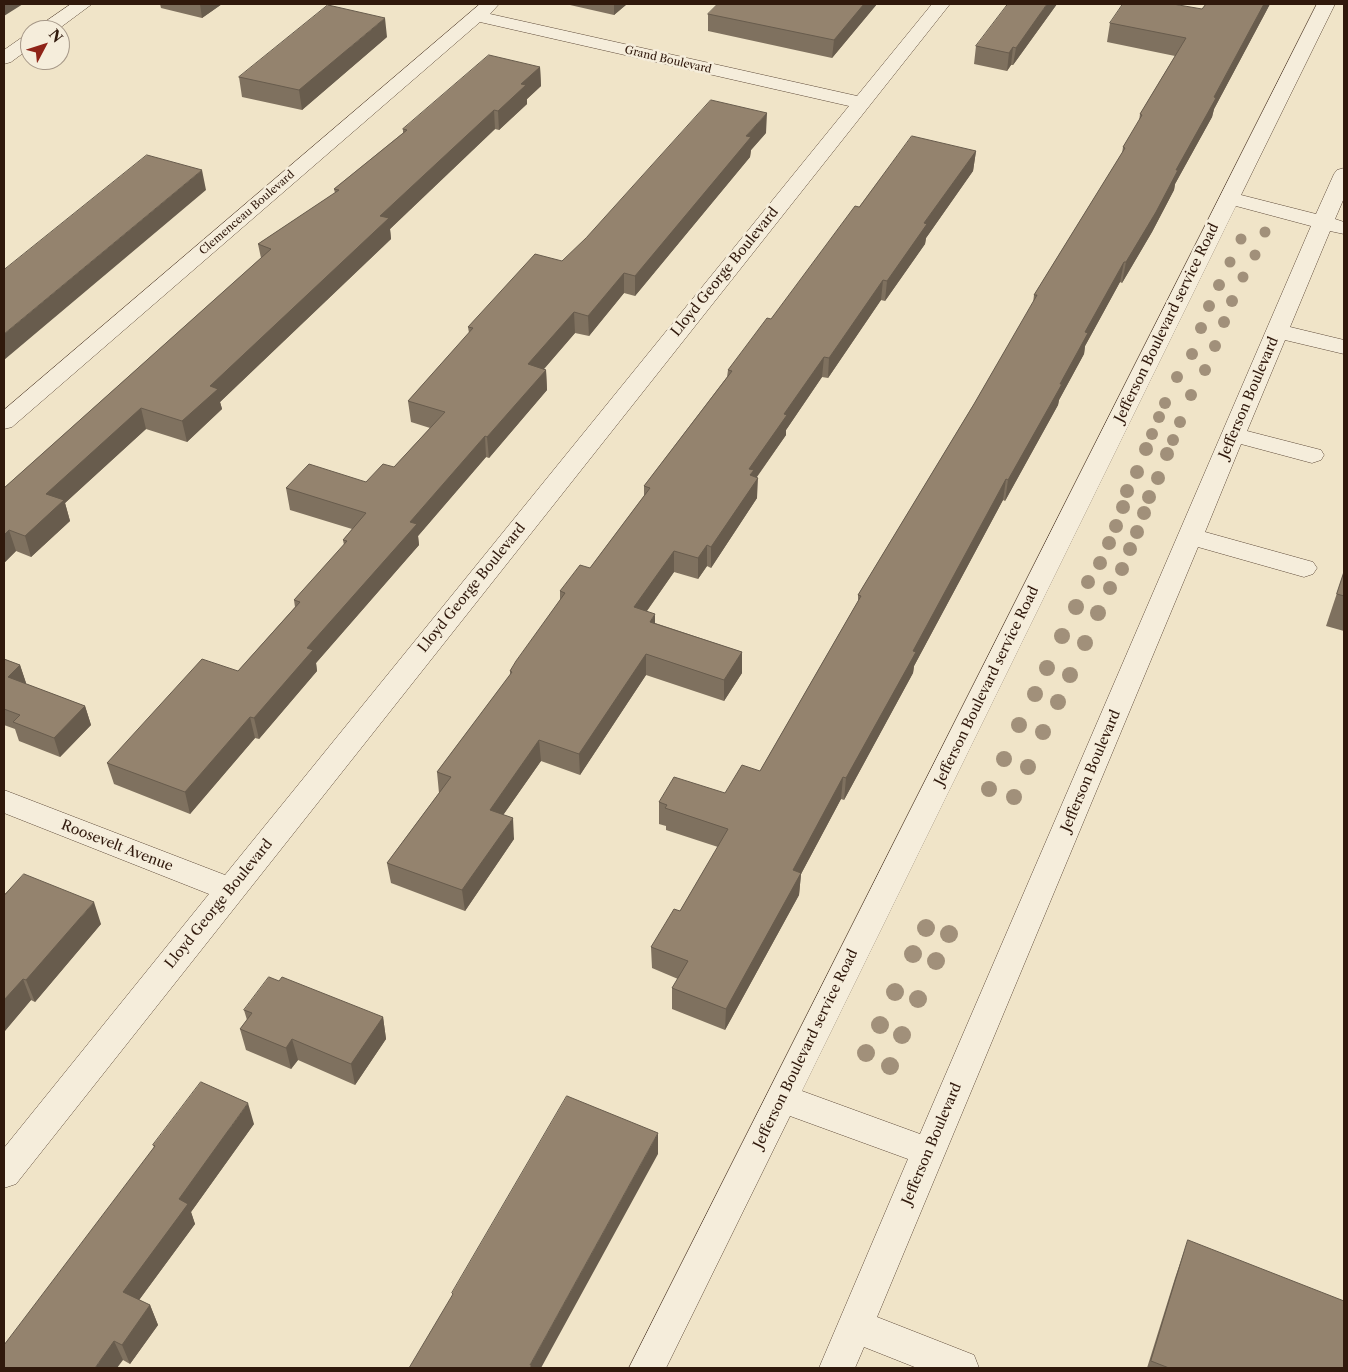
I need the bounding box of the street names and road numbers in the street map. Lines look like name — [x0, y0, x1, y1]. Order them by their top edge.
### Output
street label: Grand Boulevard — [623, 44, 713, 76]
street label: Clemenceau Boulevard — [197, 168, 297, 258]
street label: Lloyd George Boulevard — [668, 204, 782, 340]
street label: Jefferson Boulevard service Road — [1111, 221, 1223, 425]
street label: Jefferson Boulevard — [1216, 335, 1282, 461]
street label: Lloyd George Boulevard — [415, 520, 529, 656]
street label: Jefferson Boulevard service Road — [931, 584, 1043, 788]
street label: Jefferson Boulevard — [1058, 708, 1124, 834]
street label: Roosevelt Avenue — [59, 817, 175, 875]
street label: Lloyd George Boulevard — [162, 836, 276, 972]
street label: Jefferson Boulevard service Road — [750, 947, 862, 1151]
street label: Jefferson Boulevard — [899, 1081, 965, 1207]

